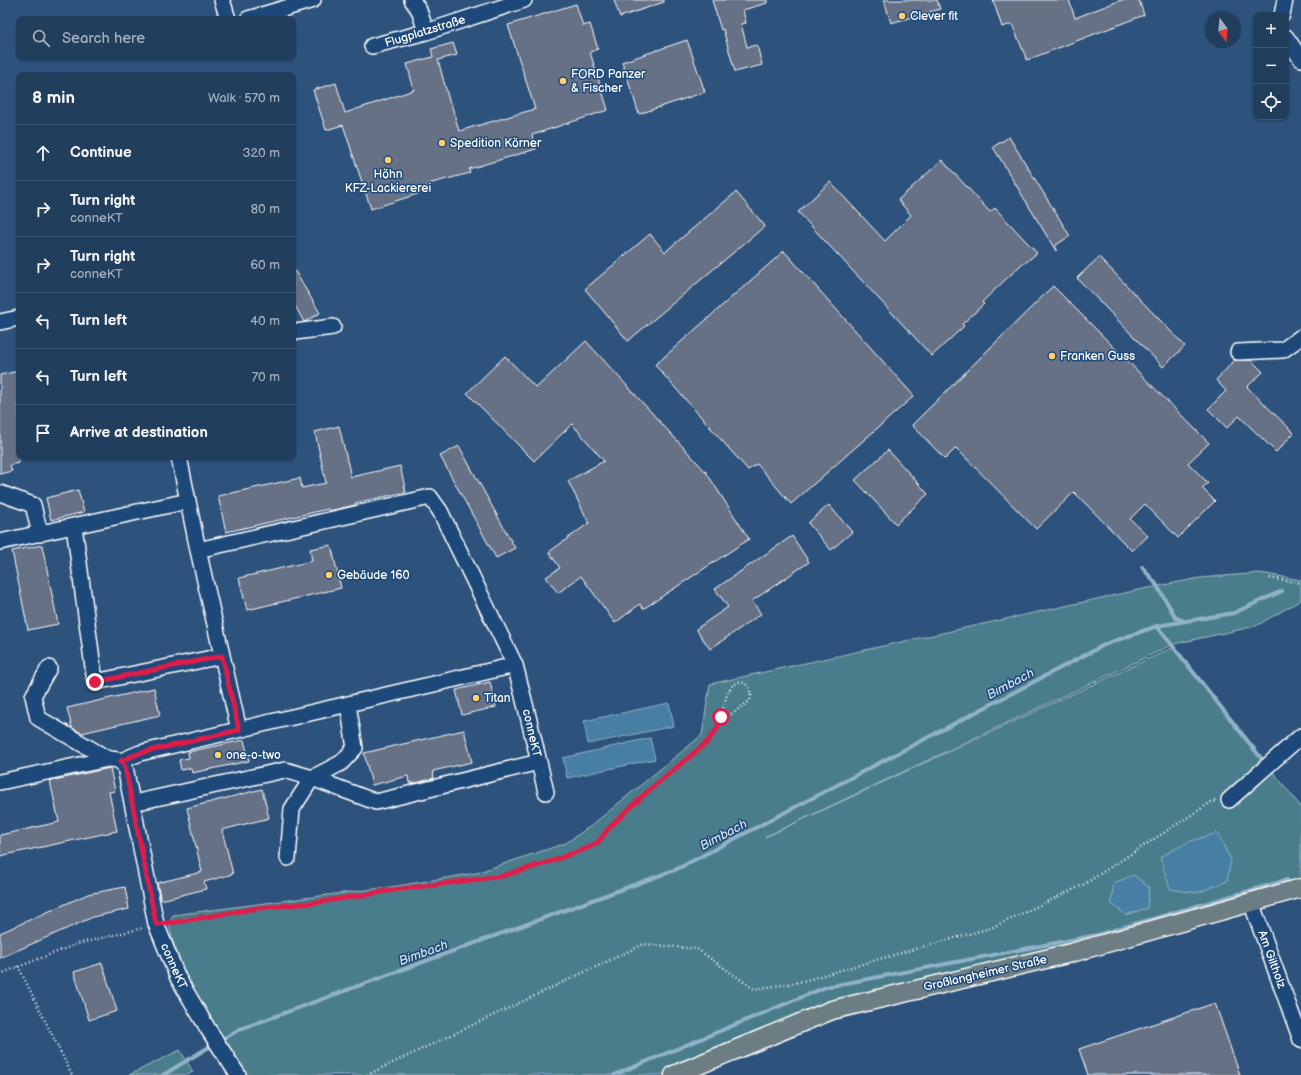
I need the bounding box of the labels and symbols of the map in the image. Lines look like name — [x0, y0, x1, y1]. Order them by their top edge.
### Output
place label: Clever fit — [910, 9, 958, 24]
marker: Clever fit — [897, 11, 907, 21]
street label: Flugplatzstraße — [383, 12, 467, 51]
north arrow — [1205, 12, 1241, 48]
place label: FORD Panzer & Fischer — [571, 67, 646, 96]
marker: FORD Panzer & Fischer — [558, 76, 568, 86]
place label: Spedition Körner — [450, 136, 542, 151]
marker: Spedition Körner — [437, 138, 447, 148]
marker: Höhn KFZ-Lackiererei — [383, 155, 393, 165]
place label: Höhn KFZ-Lackiererei — [345, 167, 431, 196]
place label: Franken Guss — [1060, 349, 1135, 364]
marker: Franken Guss — [1047, 351, 1057, 361]
place label: Gebäude 160 — [337, 568, 410, 583]
marker: Gebäude 160 — [324, 570, 334, 580]
water label: Bimbach — [984, 665, 1037, 703]
route end — [86, 673, 104, 691]
place label: Titan — [484, 691, 511, 706]
marker: Titan — [471, 693, 481, 703]
street label: conneKT — [519, 708, 544, 759]
route start — [712, 708, 730, 726]
place label: one-o-two — [226, 748, 281, 763]
marker: one-o-two — [213, 750, 223, 760]
water label: Bimbach — [697, 816, 750, 854]
street label: Am Giltholz — [1254, 928, 1289, 990]
water label: Bimbach — [397, 937, 450, 969]
street label: conneKT — [157, 941, 191, 992]
street label: Großlangheimer Straße — [922, 952, 1048, 995]

